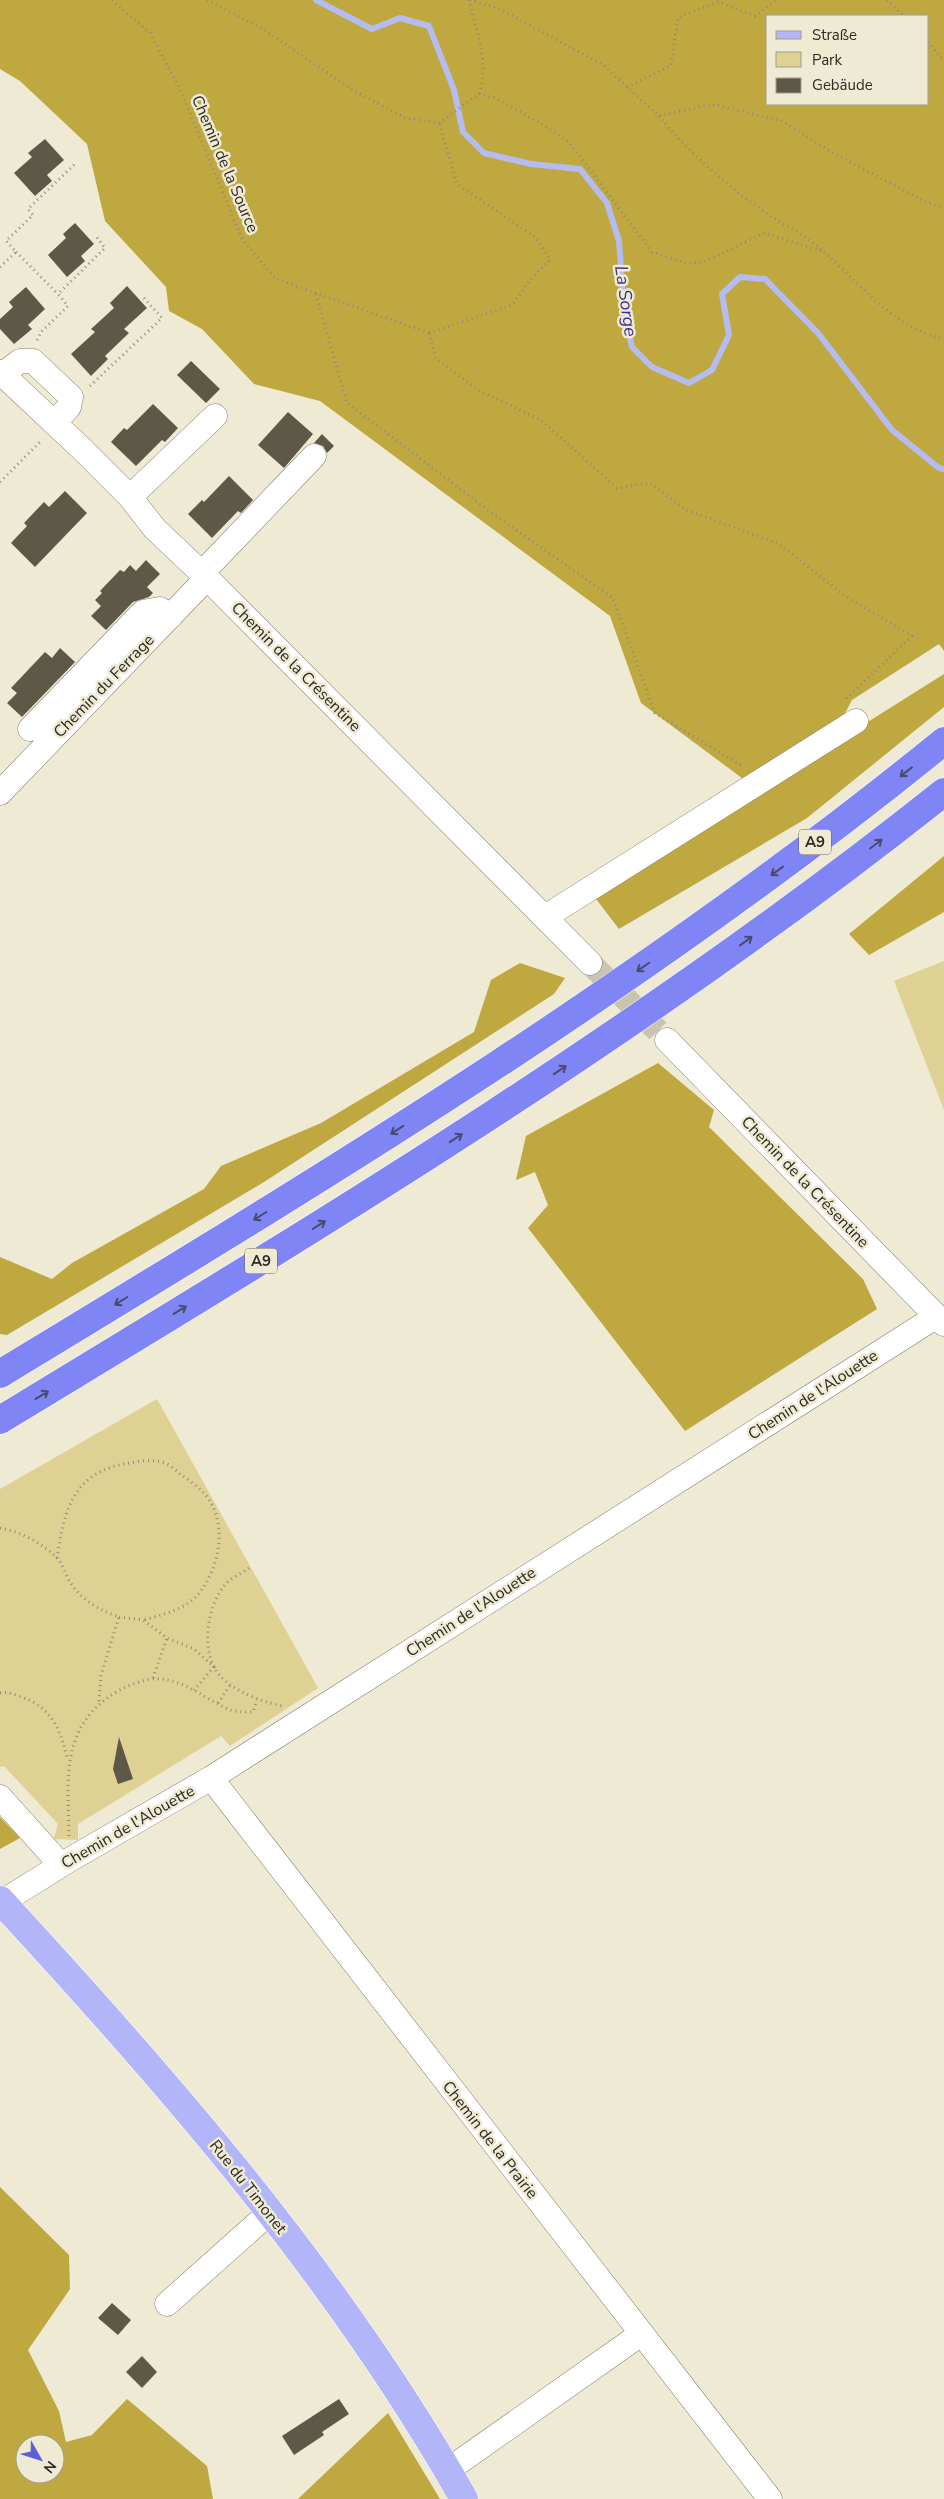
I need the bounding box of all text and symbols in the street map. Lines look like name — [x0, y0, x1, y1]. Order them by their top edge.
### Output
legend — [766, 15, 929, 105]
text: Straße — [812, 25, 857, 45]
text: Park — [812, 50, 842, 70]
text: Gebäude — [812, 75, 873, 95]
street label: Chemin de la Source — [186, 92, 264, 236]
water label: La Sorge — [609, 264, 643, 338]
street label: Chemin de la Crésentine — [226, 597, 366, 737]
street label: Chemin du Ferrage — [49, 629, 159, 743]
one-way arrow — [900, 766, 913, 777]
road number: A9 — [799, 830, 831, 854]
one-way arrow — [869, 839, 883, 849]
one-way arrow — [771, 865, 784, 876]
one-way arrow — [739, 936, 753, 946]
one-way arrow — [636, 962, 650, 972]
one-way arrow — [552, 1065, 566, 1075]
street label: Chemin de la Crésentine — [736, 1111, 874, 1253]
one-way arrow — [391, 1125, 405, 1135]
one-way arrow — [449, 1133, 463, 1143]
one-way arrow — [253, 1212, 267, 1222]
one-way arrow — [311, 1220, 325, 1230]
road number: A9 — [245, 1248, 277, 1274]
one-way arrow — [115, 1297, 129, 1307]
one-way arrow — [173, 1305, 187, 1315]
street label: Chemin de l'Alouette — [744, 1345, 882, 1445]
one-way arrow — [34, 1389, 48, 1399]
street label: Chemin de l'Alouette — [402, 1562, 540, 1662]
street label: Chemin de l'Alouette — [57, 1780, 199, 1874]
street label: Chemin de la Prairie — [437, 2076, 543, 2204]
street label: Rue du Timonet — [204, 2135, 292, 2239]
north arrow — [15, 2434, 65, 2484]
text: N — [39, 2457, 60, 2477]

